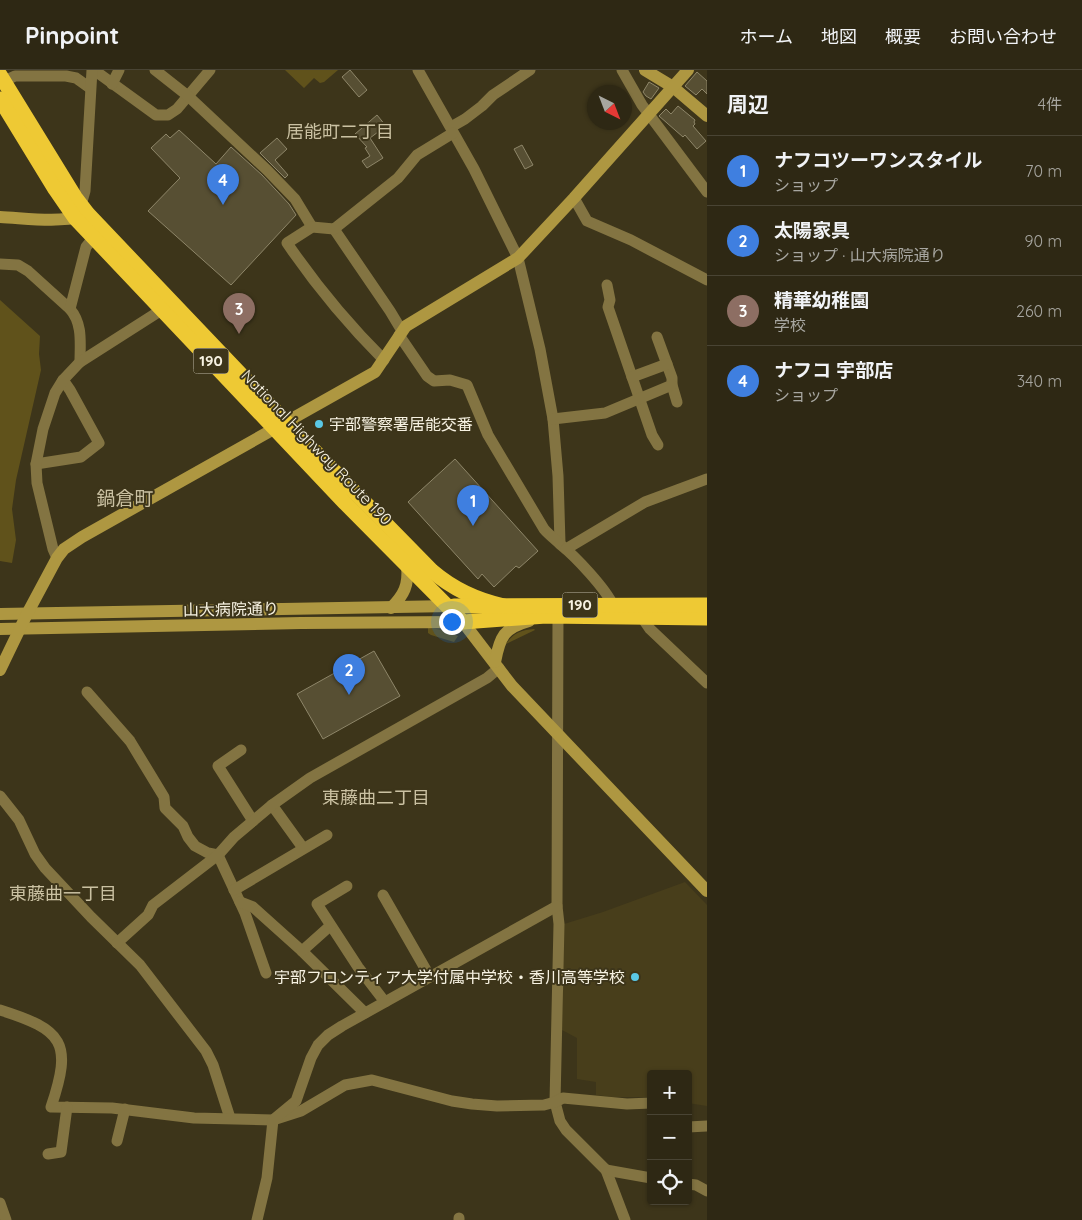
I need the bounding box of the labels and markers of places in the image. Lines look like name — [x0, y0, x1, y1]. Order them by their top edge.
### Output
pin: 4 — [207, 164, 239, 205]
pin: 3 — [223, 293, 255, 334]
place label: 宇部警察署居能交番 — [329, 414, 473, 434]
marker: 宇部警察署居能交番 — [313, 418, 325, 430]
pin: 1 — [457, 485, 489, 526]
pin: 2 — [333, 654, 365, 695]
place label: 宇部フロンティア大学付属中学校・香川高等学校 — [274, 967, 625, 987]
marker: 宇部フロンティア大学付属中学校・香川高等学校 — [629, 971, 641, 983]

